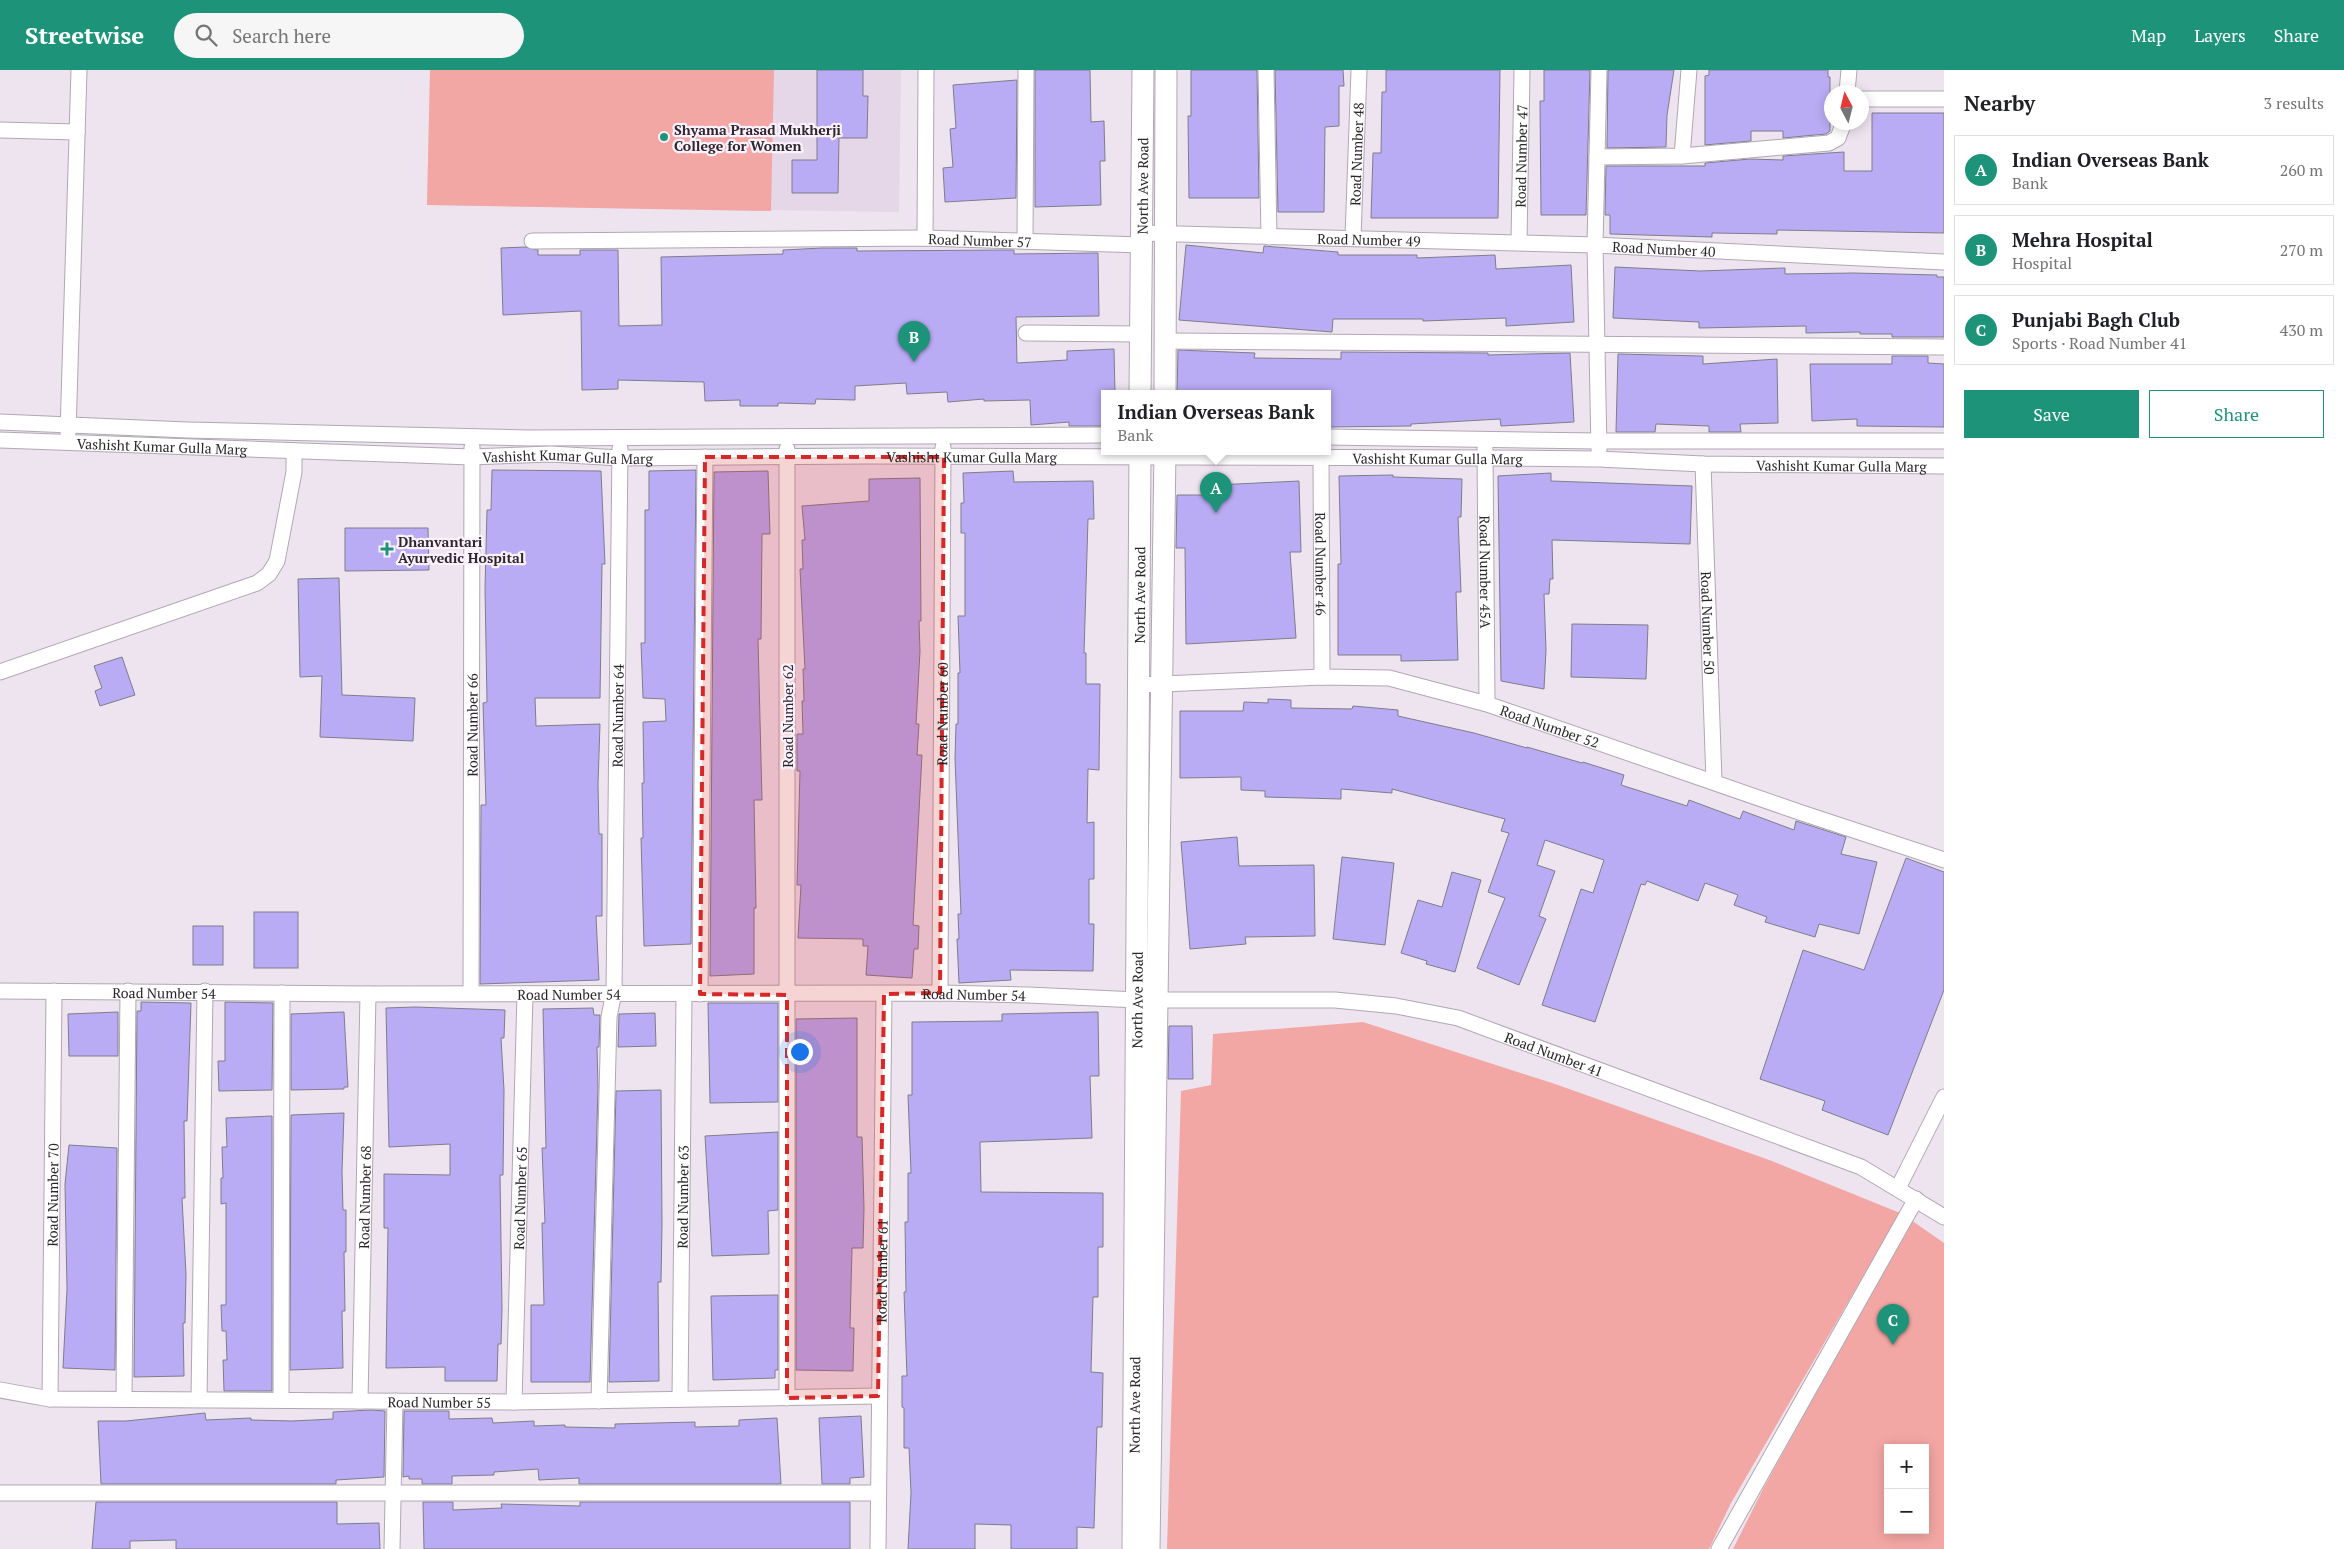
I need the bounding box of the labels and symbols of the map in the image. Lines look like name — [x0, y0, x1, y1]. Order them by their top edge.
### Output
north arrow — [1824, 85, 1869, 130]
street label: Road Number 48 — [1345, 102, 1367, 206]
street label: Road Number 47 — [1510, 104, 1531, 208]
place label: Shyama Prasad Mukherji College for Women — [674, 120, 841, 155]
marker: Shyama Prasad Mukherji College for Women — [658, 131, 670, 143]
street label: North Ave Road — [1132, 137, 1152, 235]
street label: Road Number 49 — [1317, 228, 1421, 250]
street label: Road Number 57 — [928, 229, 1032, 251]
street label: Road Number 40 — [1612, 236, 1716, 260]
pin: B — [898, 321, 930, 362]
street label: Vashisht Kumar Gulla Marg — [76, 433, 248, 458]
street label: Vashisht Kumar Gulla Marg — [482, 444, 654, 468]
street label: Vashisht Kumar Gulla Marg — [886, 447, 1057, 466]
street label: Vashisht Kumar Gulla Marg — [1352, 448, 1524, 468]
street label: Vashisht Kumar Gulla Marg — [1756, 455, 1927, 475]
pin: A — [1200, 472, 1232, 513]
street label: Road Number 46 — [1312, 512, 1331, 616]
street label: Road Number 45A — [1476, 515, 1496, 629]
place label: Dhanvantari Ayurvedic Hospital — [398, 532, 525, 567]
marker: Dhanvantari Ayurvedic Hospital — [380, 542, 394, 556]
street label: North Ave Road — [1129, 546, 1149, 644]
street label: Road Number 50 — [1697, 571, 1720, 675]
street label: Road Number 60 — [932, 662, 951, 766]
street label: Road Number 64 — [607, 663, 627, 767]
street label: Road Number 62 — [778, 664, 797, 768]
street label: Road Number 66 — [462, 673, 481, 777]
street label: Road Number 52 — [1498, 700, 1602, 752]
street label: North Ave Road — [1127, 951, 1146, 1049]
street label: Road Number 54 — [112, 982, 216, 1002]
street label: Road Number 54 — [922, 983, 1026, 1004]
street label: Road Number 54 — [517, 984, 621, 1003]
street label: Road Number 41 — [1502, 1027, 1606, 1080]
your location — [787, 1039, 813, 1065]
street label: Road Number 70 — [42, 1143, 62, 1247]
street label: Road Number 68 — [353, 1145, 375, 1249]
street label: Road Number 63 — [672, 1145, 692, 1249]
street label: Road Number 65 — [509, 1146, 530, 1250]
street label: Road Number 61 — [871, 1219, 891, 1323]
pin: C — [1877, 1304, 1909, 1345]
street label: North Ave Road — [1124, 1356, 1144, 1454]
street label: Road Number 55 — [387, 1392, 491, 1411]

